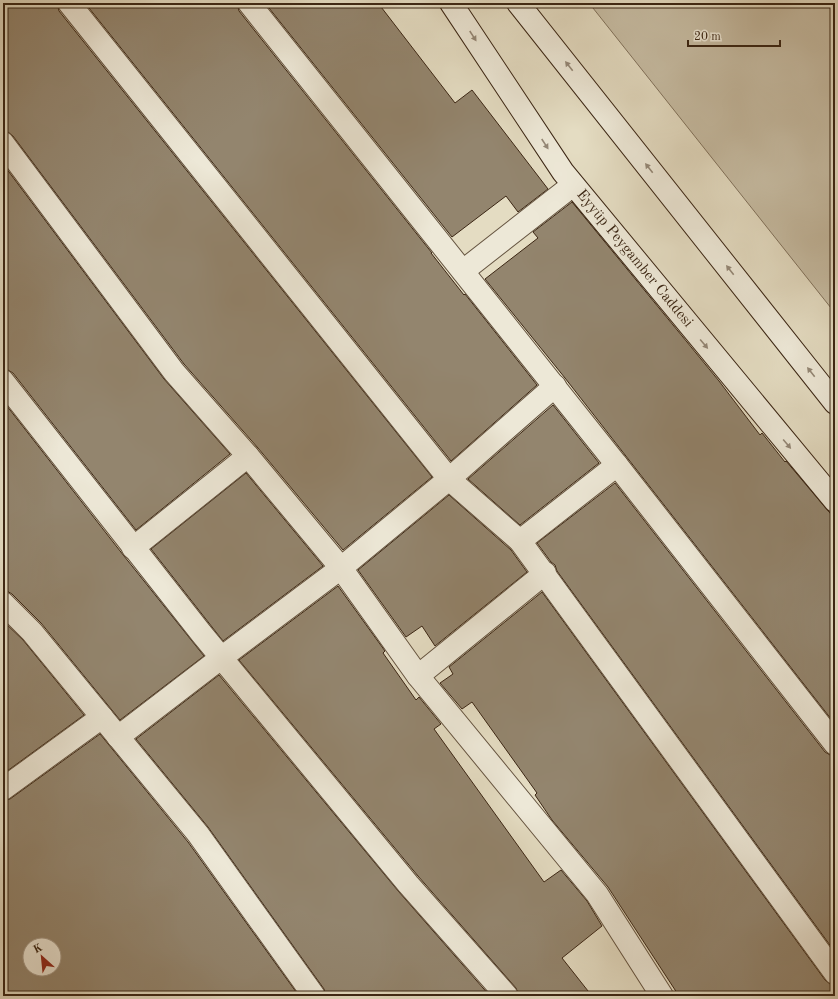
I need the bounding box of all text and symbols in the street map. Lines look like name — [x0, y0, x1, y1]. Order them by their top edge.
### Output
scale bar — [688, 22, 780, 48]
one-way arrow — [469, 30, 477, 41]
text: 20 m — [694, 31, 721, 43]
one-way arrow — [564, 61, 573, 72]
one-way arrow — [541, 138, 548, 150]
one-way arrow — [645, 163, 654, 174]
street label: Eyyüp Peygamber Caddesi — [573, 187, 696, 330]
one-way arrow — [726, 265, 734, 276]
one-way arrow — [700, 338, 709, 349]
one-way arrow — [806, 366, 815, 377]
one-way arrow — [783, 439, 792, 450]
north arrow — [22, 937, 62, 977]
text: K — [32, 942, 45, 956]

